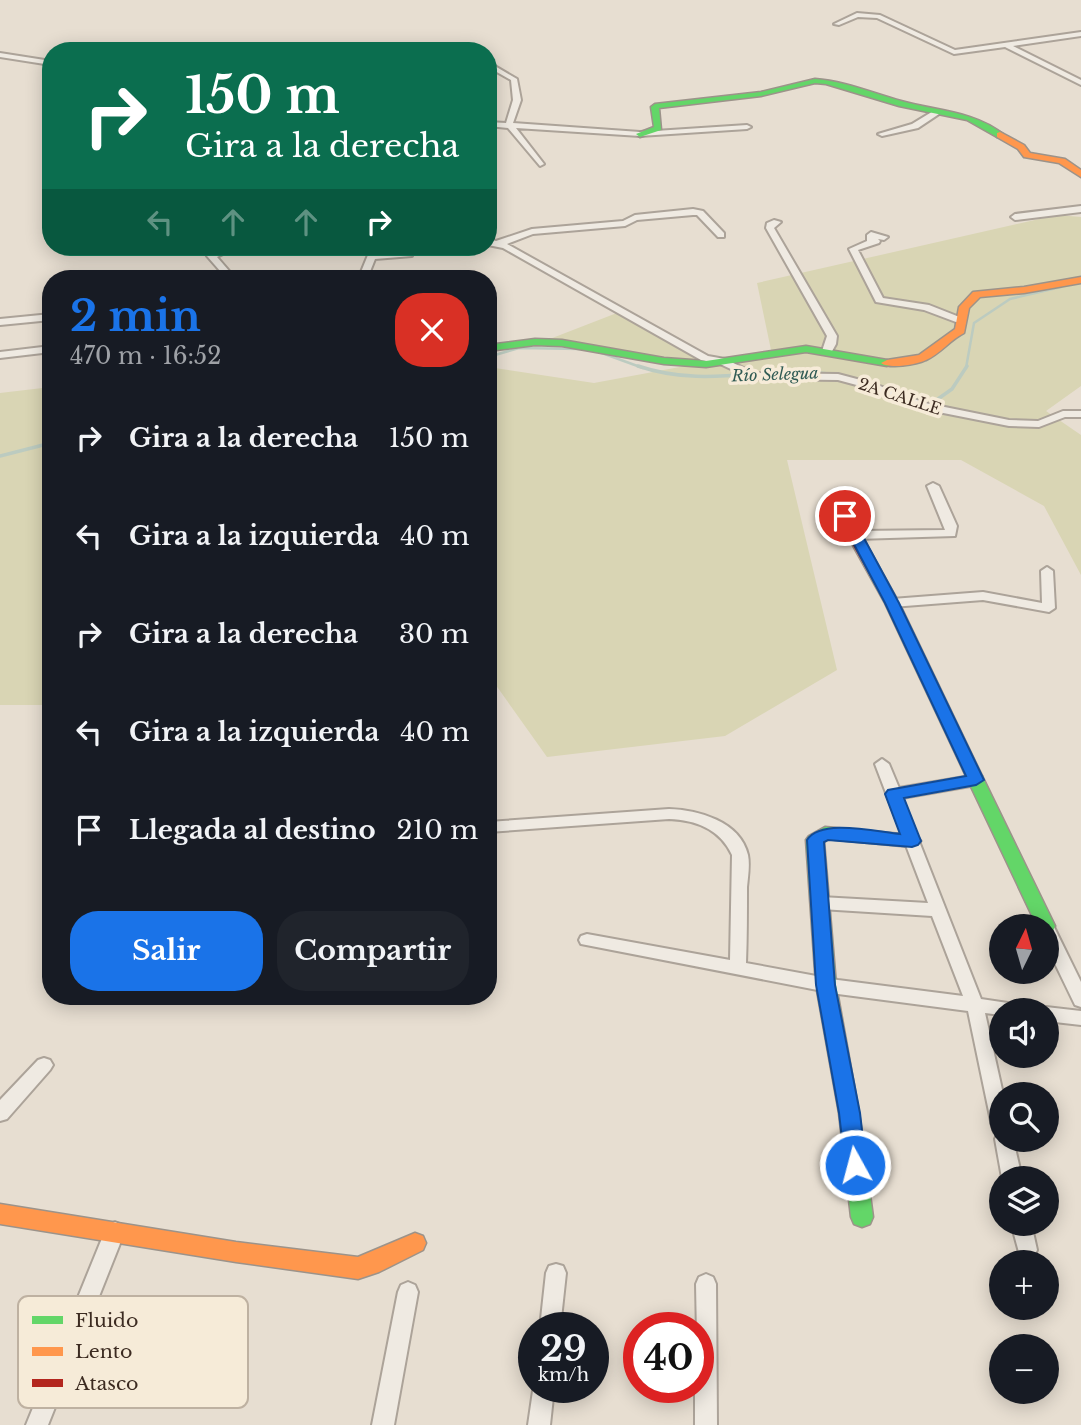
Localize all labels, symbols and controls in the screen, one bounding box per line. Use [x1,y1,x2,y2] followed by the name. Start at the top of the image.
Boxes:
[185,65,340,126] text: 150 m
[70,70,161,161] icon: right
[185,126,459,166] text: Gira a la derecha
[141,203,179,241] icon: left
[214,203,252,241] icon: ahead
[287,203,325,241] icon: ahead
[360,203,398,241] icon: right
[70,290,201,342] text: 2 min
[395,293,469,367] button: close
[70,342,221,370] text: 470 m · 16:52
[730,362,819,386] water label: Río Selegua
[856,373,944,419] street label: 2A CALLE
[70,419,108,457] icon: right
[129,422,358,454] text: Gira a la derecha
[389,422,469,454] text: 150 m
[815,486,875,546] pin
[826,497,864,535] icon: arrive
[70,517,108,555] icon: left
[129,520,379,552] text: Gira a la izquierda
[400,520,470,552] text: 40 m
[70,615,108,653] icon: right
[129,618,358,650] text: Gira a la derecha
[399,618,469,650] text: 30 m
[70,713,108,751] icon: left
[129,716,379,748] text: Gira a la izquierda
[400,716,470,748] text: 40 m
[70,811,108,849] icon: arrive
[129,814,376,846] text: Llegada al destino
[397,814,478,846] text: 210 m
[70,911,263,991] button: Salir
[277,911,469,991] button: Compartir
[989,914,1059,984] north arrow
[989,914,1059,1404] map controls
[989,998,1059,1068] button: sound
[989,1082,1059,1152] button: search
[818,1128,892,1202] position arrow
[989,1166,1059,1236] button: layers
[989,1250,1059,1320] button: +
[18,1296,248,1408] legend
[75,1309,138,1332] text: Fluido
[623,1312,714,1403] speed limit sign: 40
[540,1327,587,1370] text: 29
[989,1334,1059,1404] button: −
[75,1340,132,1363] text: Lento
[538,1364,589,1386] text: km/h
[74,1372,139,1395] text: Atasco

